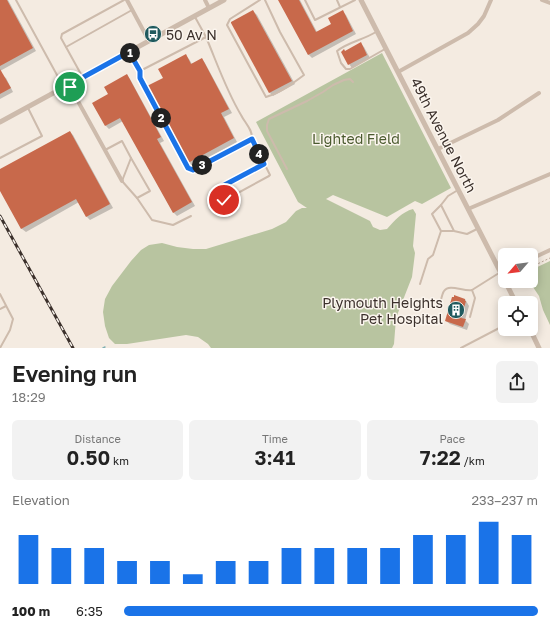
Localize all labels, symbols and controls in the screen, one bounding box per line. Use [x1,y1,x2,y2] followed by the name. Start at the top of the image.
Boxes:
[143,24,163,44] bus stop icon: 50 Av N
[166,26,217,43] place label: 50 Av N
[120,43,140,63] pin: 1
[127,46,133,59] text: 1
[53,70,87,104] pin
[408,75,480,195] street label: 49th Avenue North
[59,76,81,98] icon: arrive
[151,108,171,128] pin: 2
[158,111,164,124] text: 2
[312,130,400,147] park label: Lighted Field
[249,144,269,164] pin: 4
[256,147,262,160] text: 4
[192,155,212,175] pin: 3
[199,158,205,171] text: 3
[207,183,241,217] pin
[213,189,235,211] icon: check
[498,248,538,288] north arrow
[498,248,538,336] map controls
[322,294,443,327] place label: Plymouth Heights Pet Hospital
[498,296,538,336] button: locate
[446,300,466,320] building icon: Plymouth Heights Pet Hospital
[12,360,137,387] text: Evening run
[496,361,538,403] button: share
[12,389,46,405] text: 18:29
[75,432,121,445] text: Distance
[262,432,288,445] text: Time
[439,432,465,445] text: Pace
[66,445,110,469] text: 0.50
[255,445,295,469] text: 3:41
[420,445,461,469] text: 7:22
[110,454,129,467] text: km
[461,454,485,467] text: /km
[12,492,70,508] text: Elevation
[472,492,538,508] text: 233–237 m
[12,603,50,619] text: 100 m
[76,603,103,619] text: 6:35

